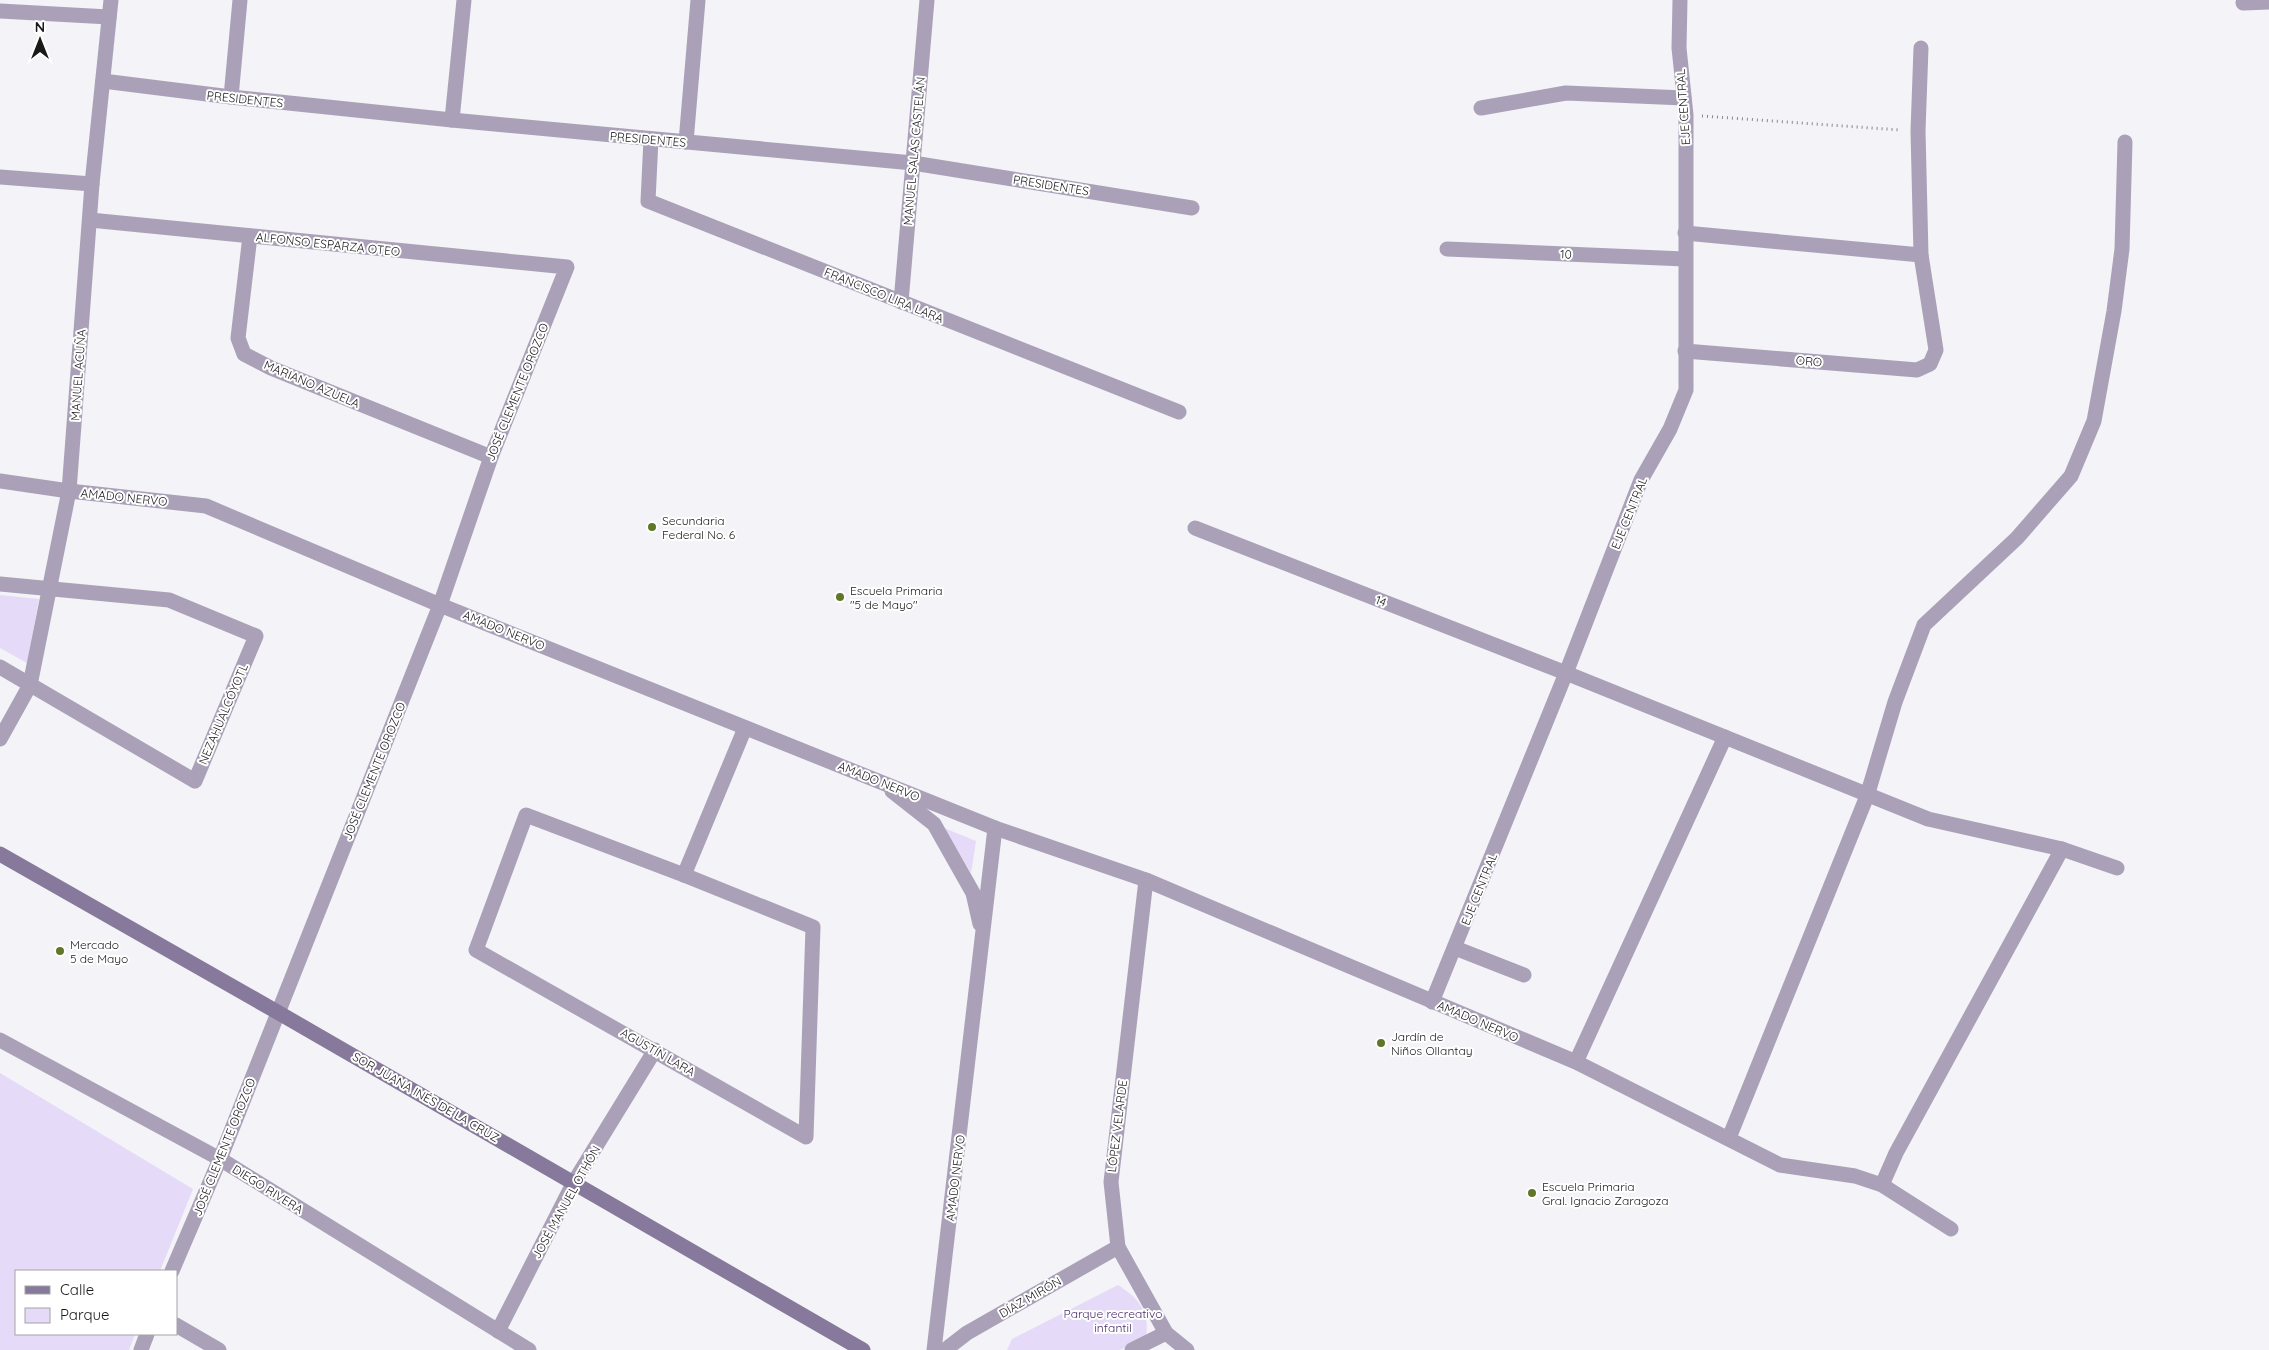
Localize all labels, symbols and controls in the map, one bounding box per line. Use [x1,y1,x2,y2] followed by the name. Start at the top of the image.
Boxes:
[15,15,65,65] north arrow
[35,18,45,36] text: N
[1673,68,1693,146] street label: EJE CENTRAL
[900,76,928,226] street label: MANUEL SALAS CASTELÁN
[206,88,284,110] street label: PRESIDENTES
[609,128,687,150] street label: PRESIDENTES
[1012,172,1090,198] street label: PRESIDENTES
[255,229,401,259] street label: ALFONSO ESPARZA OTEO
[1560,246,1572,262] street label: 10
[822,264,946,326] street label: FRANCISCO LIRA LARA
[482,321,552,463] street label: JOSÉ CLEMENTE OROZCO
[67,328,89,421] street label: MANUEL ACUÑA
[1795,352,1823,370] street label: ORO
[262,357,362,411] street label: MARIANO AZUELA
[1608,474,1651,551] street label: EJE CENTRAL
[80,485,168,509] street label: AMADO NERVO
[662,513,736,542] place label: Secundaria Federal No. 6
[646,521,658,533] marker: Secundaria Federal No. 6
[850,583,943,612] place label: Escuela Primaria "5 de Mayo"
[834,591,846,603] marker: Escuela Primaria "5 de Mayo"
[1373,592,1389,610] street label: 14
[461,607,547,653] street label: AMADO NERVO
[195,661,251,767] street label: NEZAHUALCÓYOTL
[339,700,409,842] street label: JOSÉ CLEMENTE OROZCO
[836,758,922,804] street label: AMADO NERVO
[1458,850,1501,927] street label: EJE CENTRAL
[70,937,128,966] place label: Mercado 5 de Mayo
[54,945,66,957] marker: Mercado 5 de Mayo
[1435,997,1521,1045] street label: AMADO NERVO
[618,1025,698,1079] street label: AGUSTÍN LARA
[1391,1029,1472,1058] place label: Jardín de Niños Ollantay
[1375,1037,1387,1049] marker: Jardín de Niños Ollantay
[350,1049,502,1145] street label: SOR JUANA INÉS DE LA CRUZ
[189,1076,259,1218] street label: JOSÉ CLEMENTE OROZCO
[1104,1079,1130,1173] street label: LÓPEZ VELARDE
[942,1134,968,1222] street label: AMADO NERVO
[529,1143,603,1261] street label: JOSÉ MANUEL OTHÓN
[230,1161,306,1217] street label: DIEGO RIVERA
[1542,1179,1668,1208] place label: Escuela Primaria Gral. Ignacio Zaragoza
[1526,1187,1538,1199] marker: Escuela Primaria Gral. Ignacio Zaragoza
[15,1270,178,1335] legend
[996,1273,1064,1321] street label: DÍAZ MIRÓN
[60,1280,94,1299] text: Calle
[60,1305,110,1324] text: Parque
[1064,1306,1162,1335] park label: Parque recreativo infantil

